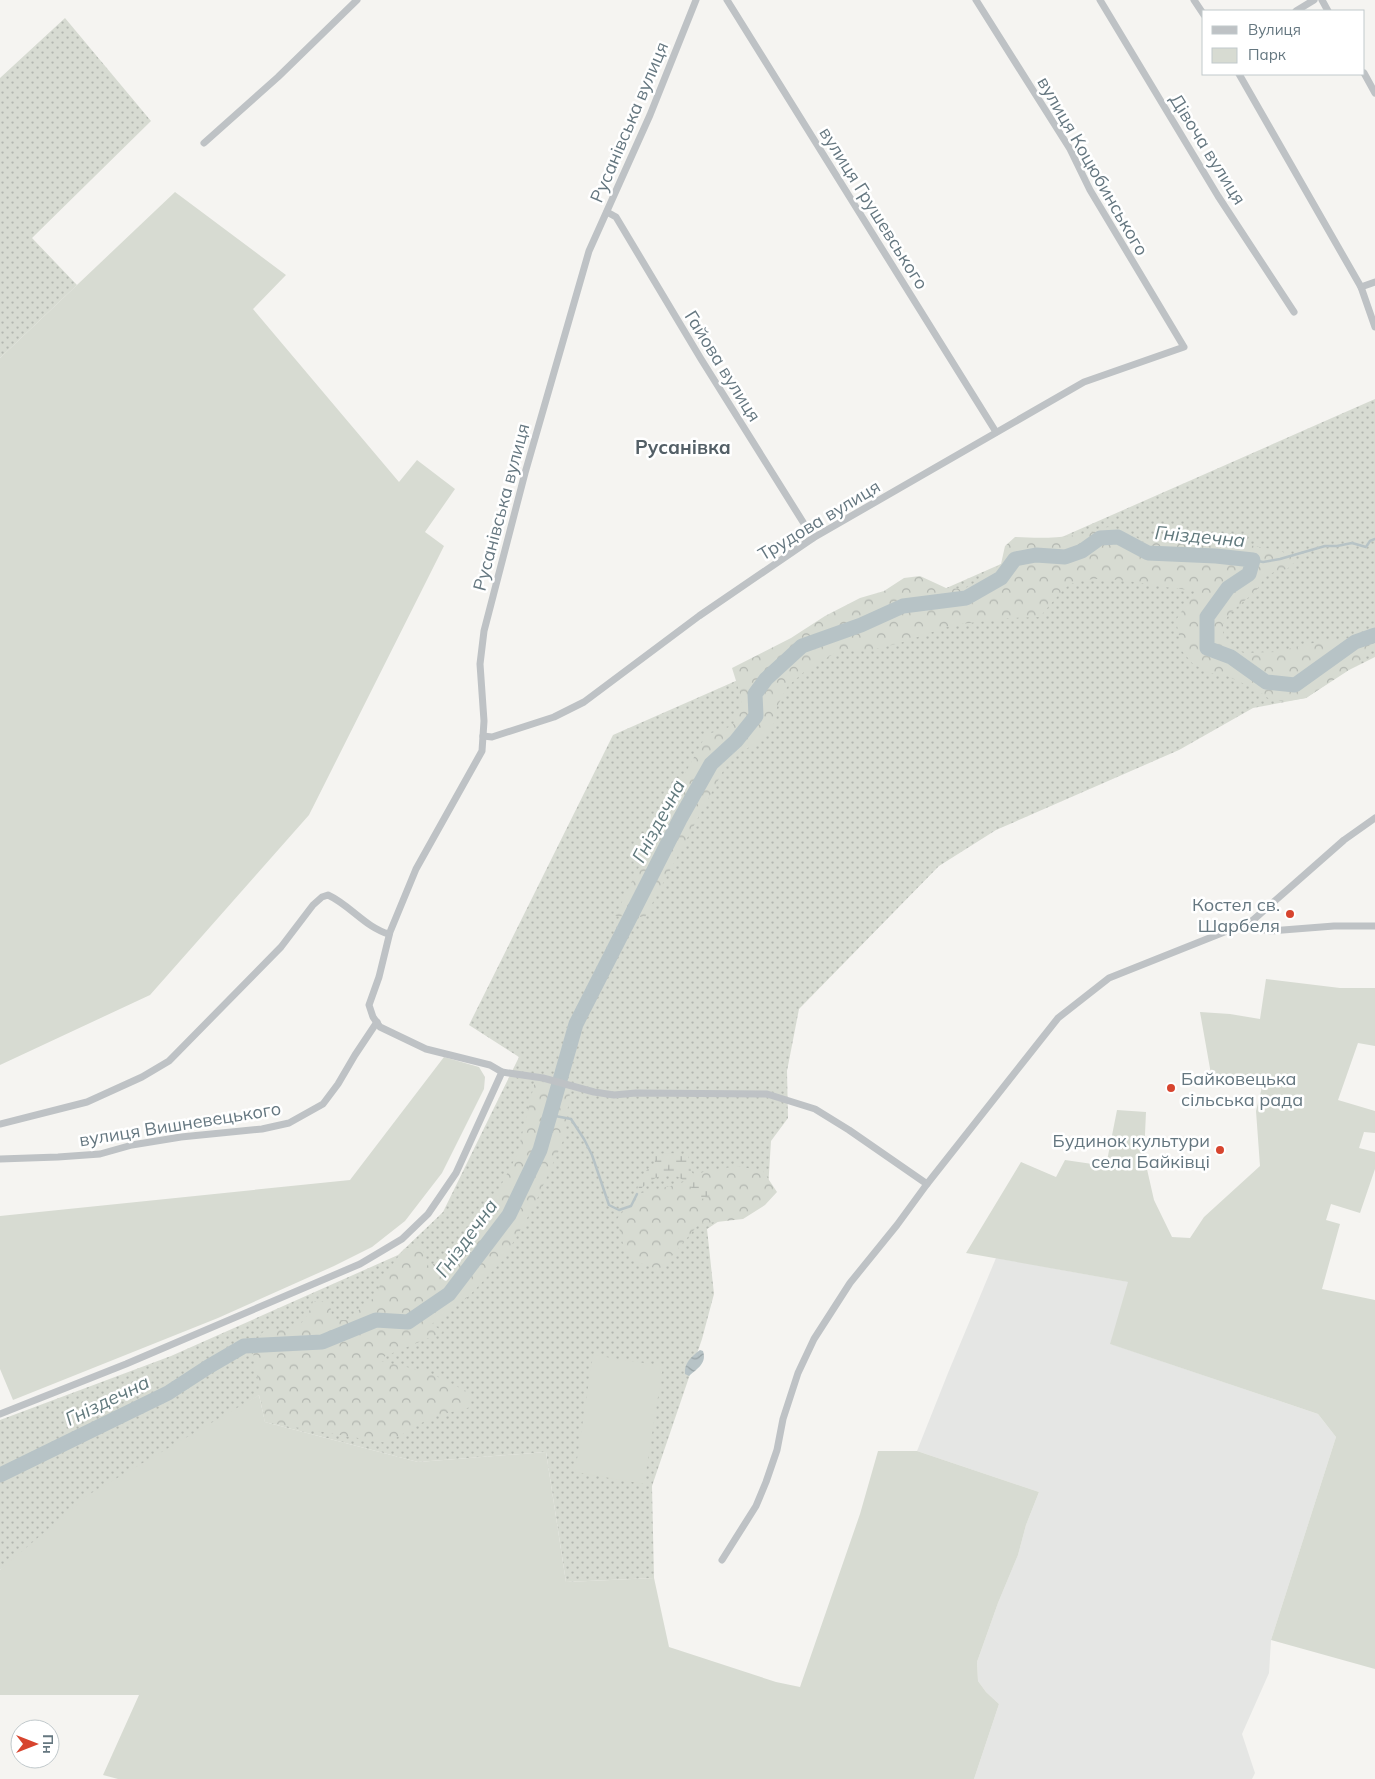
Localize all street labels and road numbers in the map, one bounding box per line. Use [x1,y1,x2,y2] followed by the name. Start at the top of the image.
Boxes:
[585,38,673,206] street label: Русанівська вулиця
[1032,72,1154,260] street label: вулиця Коцюбинського
[1165,89,1251,209] street label: Дівоча вулиця
[815,122,933,294] street label: вулиця Грушевського
[680,306,766,426] street label: Гайова вулиця
[468,421,534,593] street label: Русанівська вулиця
[754,475,884,565] street label: Трудова вулиця
[77,1097,283,1151] street label: вулиця Вишневецького

